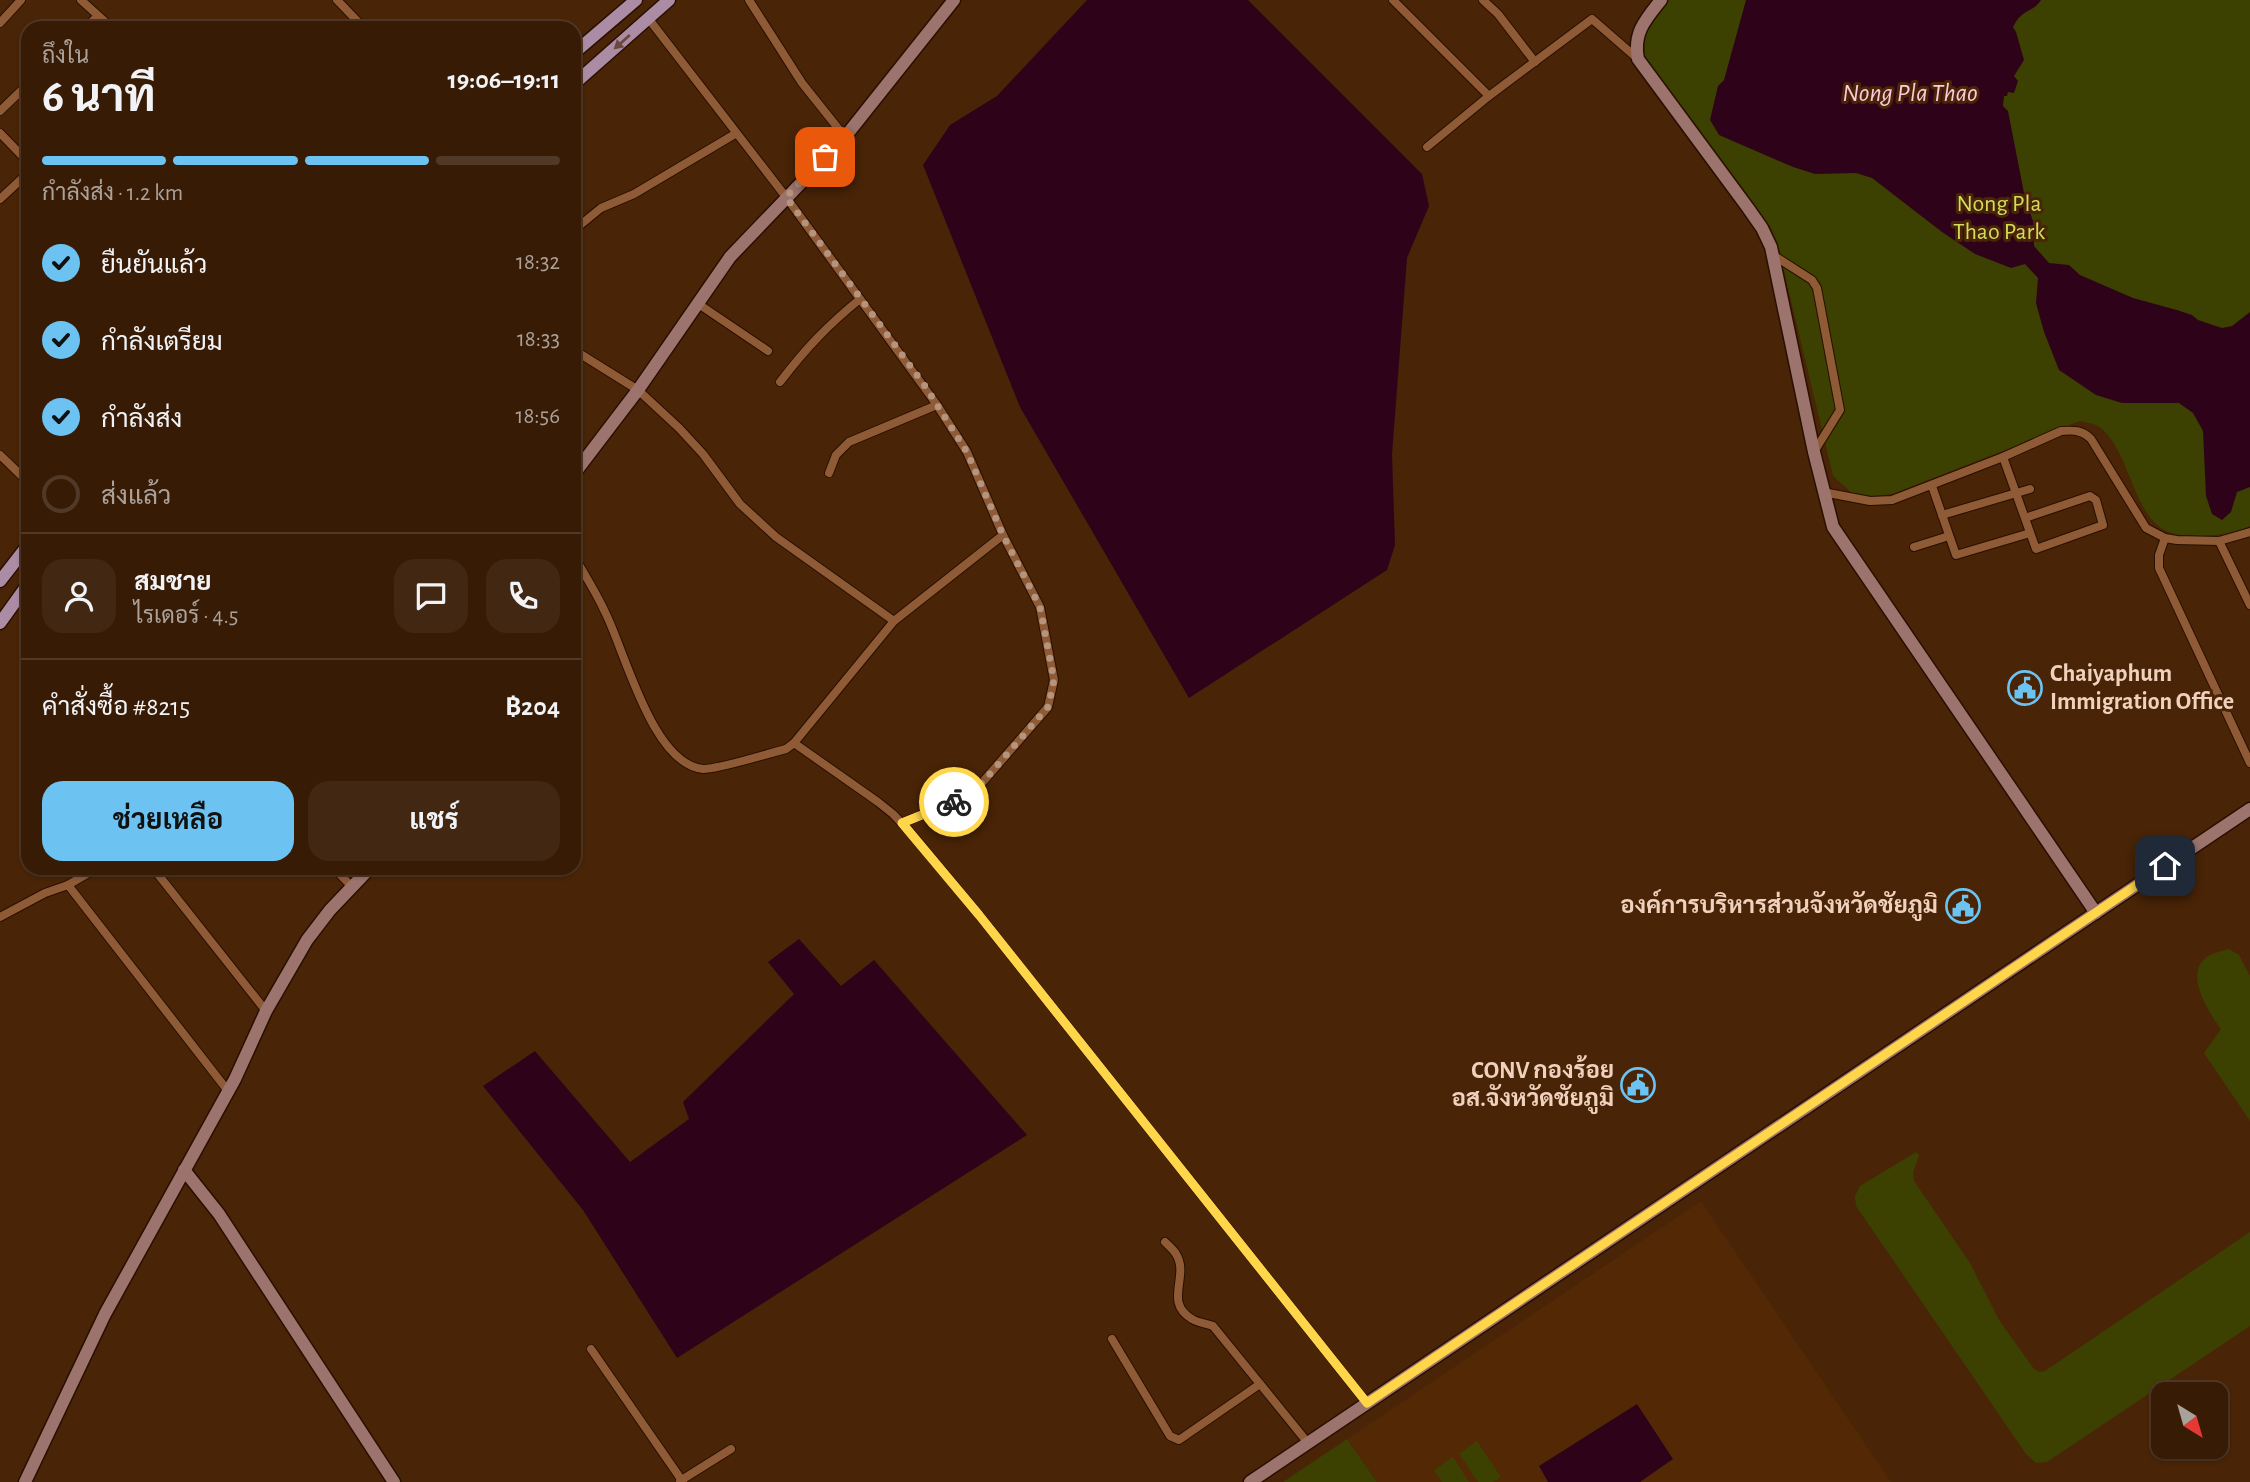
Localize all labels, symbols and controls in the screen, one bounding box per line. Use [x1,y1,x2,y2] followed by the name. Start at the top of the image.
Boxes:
[613,33,630,49] one-way arrow
[42,45,89,68] text: ถึงใน
[447,67,560,93] text: 19:06–19:11
[42,74,156,120] text: 6 นาที
[1842,80,1978,106] water label: Nong Pla Thao
[795,127,855,187] pin
[806,138,844,176] icon: bag
[42,182,183,205] text: กำลังส่ง · 1.2 km
[1953,192,2045,244] park label: Nong Pla Thao Park
[42,244,80,282] icon: check
[516,251,560,274] text: 18:32
[101,252,207,278] text: ยืนยันแล้ว
[42,321,80,359] icon: check
[517,328,560,351] text: 18:33
[101,329,223,355] text: กำลังเตรียม
[42,398,80,436] icon: check
[515,405,560,428] text: 18:56
[101,406,182,432] text: กำลังส่ง
[101,483,171,509] text: ส่งแล้ว
[42,559,116,633] button: person
[394,559,468,633] button: chat
[486,559,560,633] button: phone
[134,569,211,595] text: สมชาย
[134,605,238,628] text: ไรเดอร์ · 4.5
[2050,662,2234,714] place label: Chaiyaphum Immigration Office
[2006,669,2044,707] public building icon: Chaiyaphum Immigration Office
[42,694,190,720] text: คำสั่งซื้อ #8215
[505,694,560,720] text: ฿204
[919,767,989,837] courier
[42,781,294,861] button: ช่วยเหลือ
[308,781,560,861] button: แชร์
[935,783,973,821] icon: bike
[2135,836,2195,896] pin
[2146,847,2184,885] icon: home
[1944,887,1982,925] public building icon: องค์การบริหารส่วนจังหวัดชัยภูมิ
[1620,889,1938,921] place label: องค์การบริหารส่วนจังหวัดชัยภูมิ
[1451,1054,1614,1114] place label: CONV กองร้อย อส.จังหวัดชัยภูมิ
[1619,1066,1657,1104] public building icon: CONV กองร้อย อส.จังหวัดชัยภูมิ
[2151,1382,2228,1460] north arrow
[2151,1382,2228,1459] map controls

